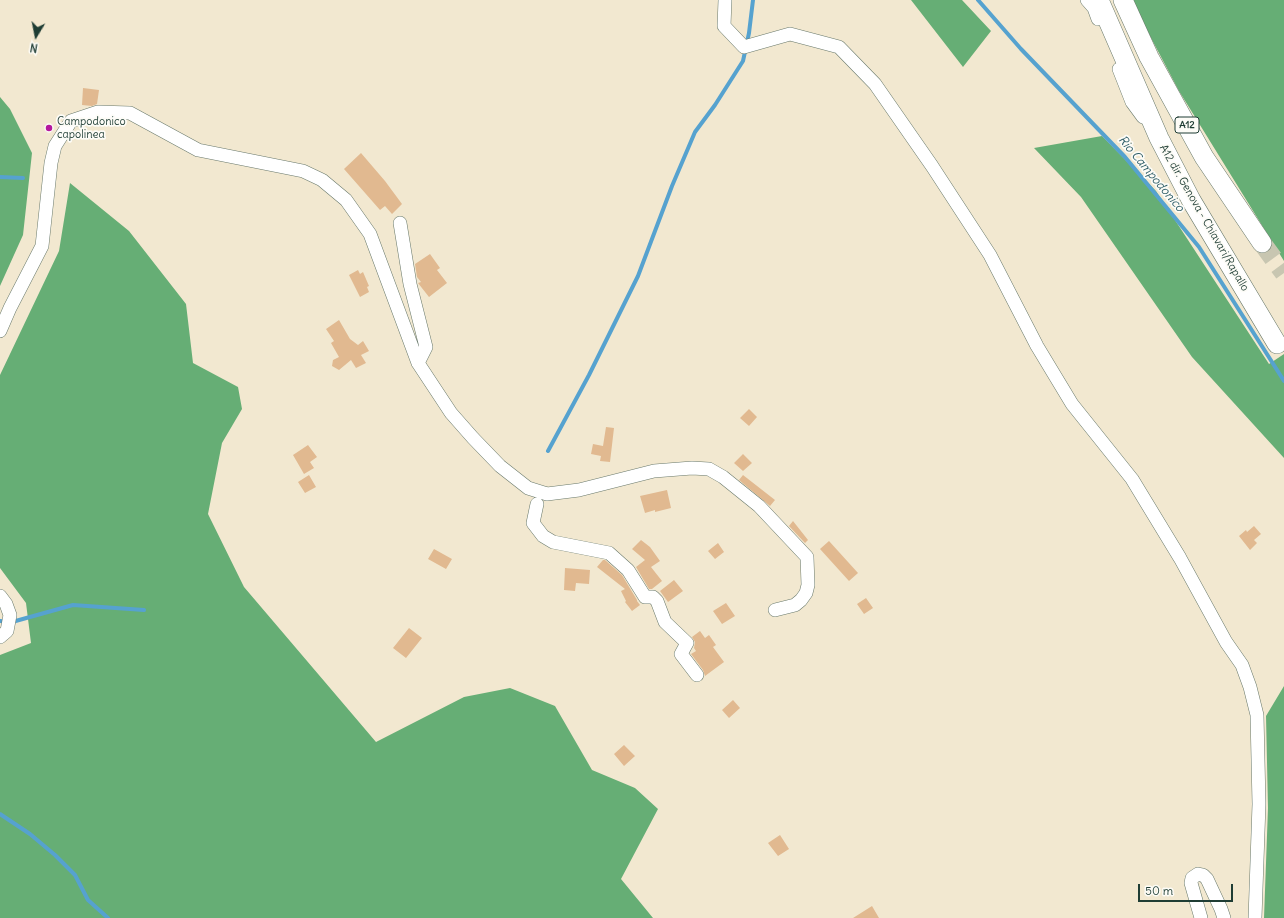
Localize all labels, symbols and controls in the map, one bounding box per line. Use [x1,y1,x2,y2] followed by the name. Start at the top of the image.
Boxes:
[16,16,56,56] north arrow
[29,40,39,55] text: N
[57,115,126,141] place label: Campodonico capolinea
[1175,117,1199,133] road number: A12
[44,123,54,133] marker: Campodonico capolinea
[1115,133,1187,215] water label: Rio Campodonico
[1156,142,1252,294] street label: A12 dir. Genova - Chiavari/Rapallo
[1140,876,1235,902] scale bar
[1145,883,1173,898] text: 50 m

